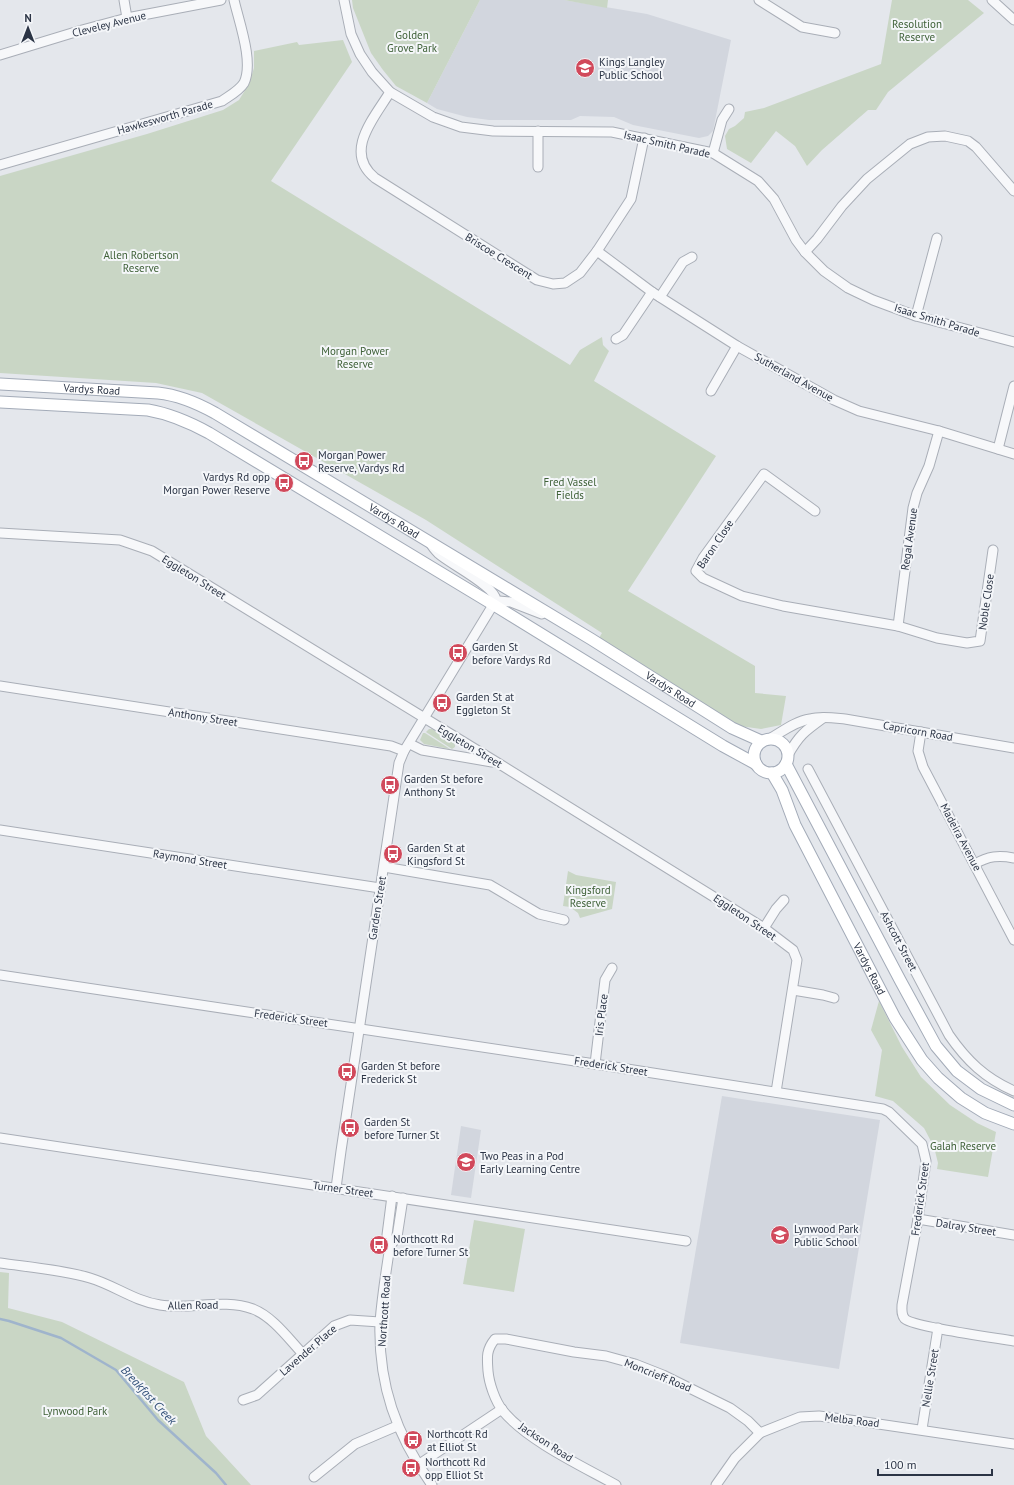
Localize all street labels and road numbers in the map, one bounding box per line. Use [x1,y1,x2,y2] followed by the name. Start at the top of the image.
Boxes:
[71,8,148,40] street label: Cleveley Avenue
[116,97,215,137] street label: Hawkesworth Parade
[622,127,712,161] street label: Isaac Smith Parade
[463,230,536,282] street label: Briscoe Crescent
[893,300,982,340] street label: Isaac Smith Parade
[752,349,836,405] street label: Sutherland Avenue
[62,381,121,398] street label: Vardys Road
[365,499,422,541] street label: Vardys Road
[898,506,920,571] street label: Regal Avenue
[694,516,737,571] street label: Baron Close
[159,552,229,602] street label: Eggleton Street
[975,573,997,631] street label: Noble Close
[642,668,699,710] street label: Vardys Road
[167,705,239,729] street label: Anthony Street
[882,718,954,744] street label: Capricorn Road
[435,721,505,771] street label: Eggleton Street
[937,801,985,874] street label: Madeira Avenue
[152,846,228,872] street label: Raymond Street
[365,875,389,941] street label: Garden Street
[711,891,779,943] street label: Eggleton Street
[877,908,921,974] street label: Ashcott Street
[850,939,889,997] street label: Vardys Road
[591,993,611,1037] street label: Iris Place
[253,1006,329,1030] street label: Frederick Street
[573,1053,649,1079] street label: Frederick Street
[908,1161,932,1237] street label: Frederick Street
[312,1178,374,1200] street label: Turner Street
[935,1215,997,1239] street label: Dalray Street
[375,1275,393,1347] street label: Northcott Road
[168,1298,219,1312] street label: Allen Road
[277,1321,340,1379] street label: Lavender Place
[918,1348,942,1408] street label: Nellie Street
[622,1355,694,1395] street label: Moncrieff Road
[824,1410,880,1430] street label: Melba Road
[515,1419,576,1465] street label: Jackson Road

